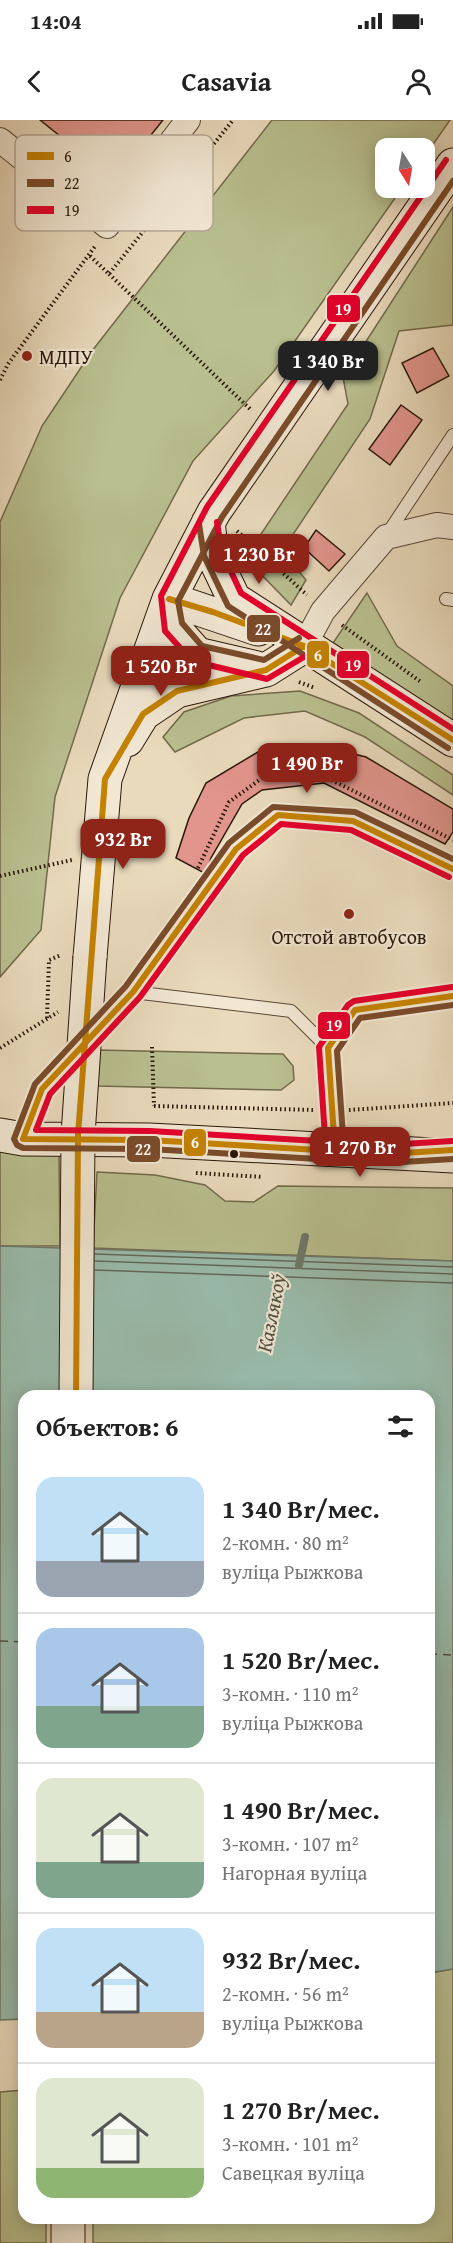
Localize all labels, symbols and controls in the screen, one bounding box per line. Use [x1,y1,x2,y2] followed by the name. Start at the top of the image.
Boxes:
[30,5,82,37] text: 14:04
[181,61,272,101] text: Casavia
[18,65,51,98] icon: back
[402,65,435,98] icon: person
[15,135,213,231] legend
[375,138,435,198] north arrow
[375,138,435,198] map controls
[64,144,72,168] text: 6
[64,171,79,195] text: 22
[64,198,80,222] text: 19
[326,294,361,323] line badge: 19
[335,297,351,321] text: 19
[266,341,390,392] pin: 1 340 Br
[39,342,93,371] place label: МДПУ
[292,346,364,375] text: 1 340 Br
[20,349,34,363] marker: МДПУ
[197,534,321,585] pin: 1 230 Br
[223,539,295,568] text: 1 230 Br
[246,614,281,643] line badge: 22
[255,617,271,641] text: 22
[306,640,330,669] line badge: 6
[314,643,322,667] text: 6
[99,646,223,697] pin: 1 520 Br
[336,650,370,679] line badge: 19
[125,651,197,680] text: 1 520 Br
[345,653,361,677] text: 19
[245,743,369,794] pin: 1 490 Br
[271,748,343,777] text: 1 490 Br
[74,819,172,870] pin: 932 Br
[94,824,152,853] text: 932 Br
[342,907,356,921] marker: Отстой автобусов
[271,922,427,951] place label: Отстой автобусов
[317,1011,351,1040] line badge: 19
[326,1013,342,1037] text: 19
[298,1127,422,1178] pin: 1 270 Br
[183,1128,207,1157] line badge: 6
[191,1130,199,1154] text: 6
[324,1132,396,1161] text: 1 270 Br
[126,1135,161,1163] line badge: 22
[135,1137,151,1161] text: 22
[228,1148,240,1160] unlabelled marker
[248,1271,294,1355] water label: Казлякоў
[36,1407,179,1446] text: Объектов: 6
[384,1410,417,1443] icon: filters
[222,1489,380,1528] text: 1 340 Br/мес.
[84,1501,156,1573] icon: home
[222,1528,349,1557] text: 2-комн. · 80 m²
[222,1557,363,1586] text: вуліца Рыжкова
[222,1640,380,1679] text: 1 520 Br/мес.
[84,1652,156,1724] icon: home
[222,1679,358,1708] text: 3-комн. · 110 m²
[222,1708,363,1737] text: вуліца Рыжкова
[222,1790,380,1829] text: 1 490 Br/мес.
[84,1802,156,1874] icon: home
[222,1829,358,1858] text: 3-комн. · 107 m²
[222,1858,367,1887] text: Нагорная вуліца
[222,1940,360,1979] text: 932 Br/мес.
[84,1952,156,2024] icon: home
[222,1979,349,2008] text: 2-комн. · 56 m²
[222,2008,363,2037] text: вуліца Рыжкова
[222,2090,380,2129] text: 1 270 Br/мес.
[84,2102,156,2174] icon: home
[222,2129,358,2158] text: 3-комн. · 101 m²
[222,2158,365,2187] text: Савецкая вуліца

